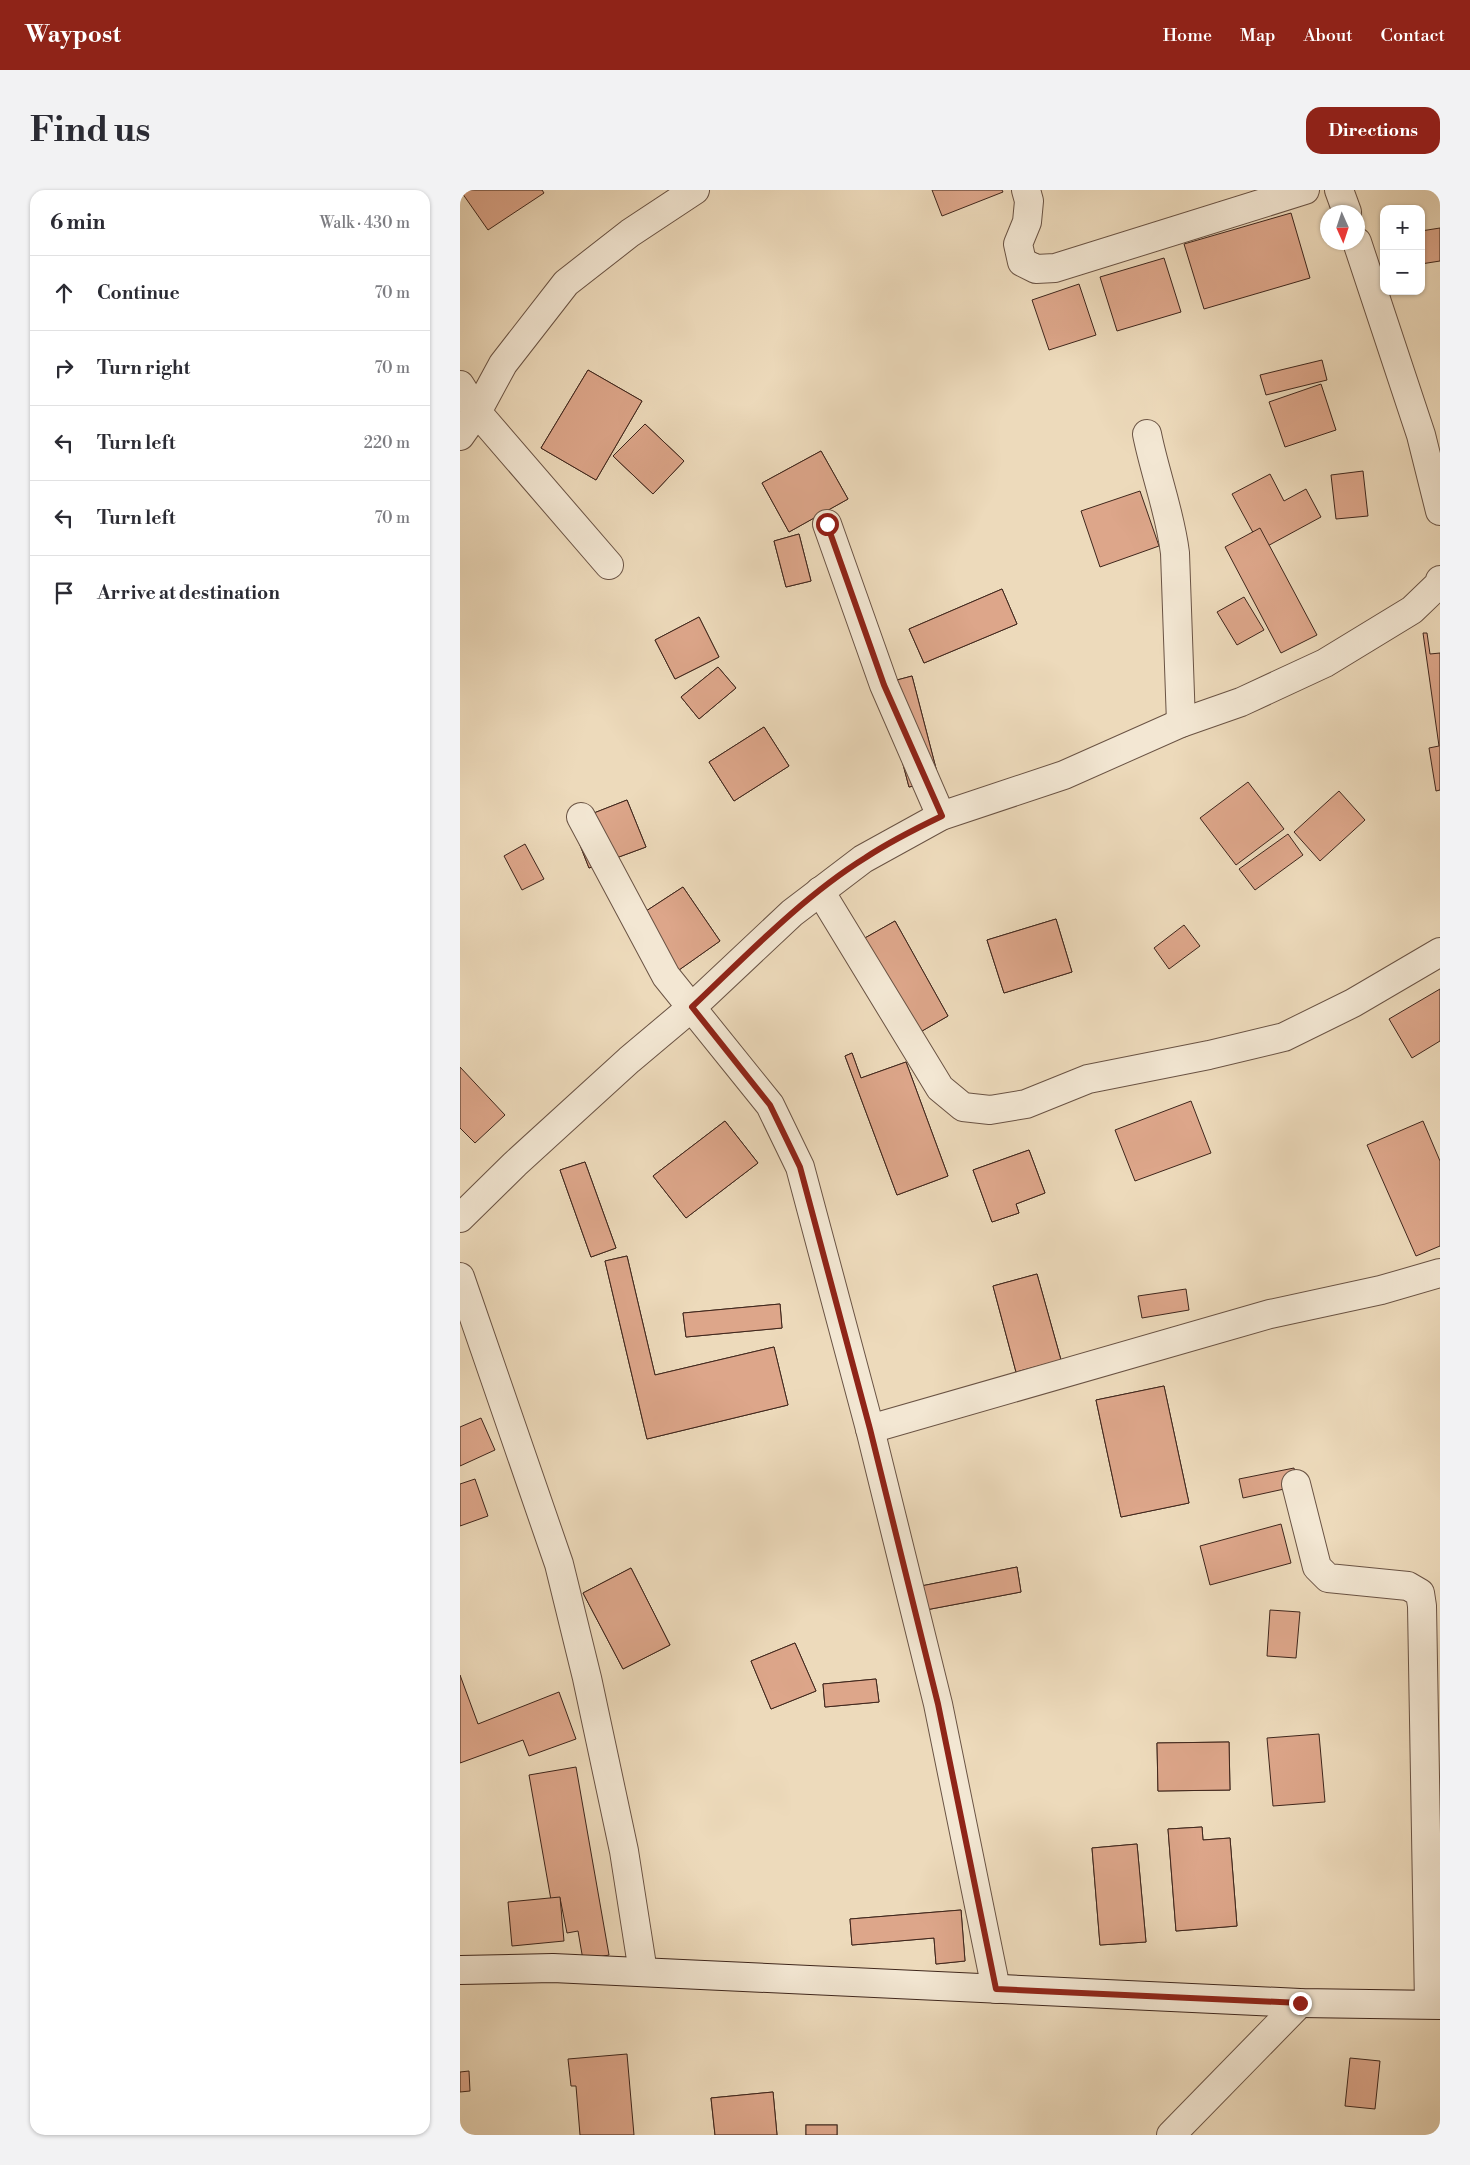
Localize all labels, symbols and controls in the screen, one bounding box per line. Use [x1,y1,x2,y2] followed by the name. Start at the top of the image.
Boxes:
[25,20,121,50] text: Waypost
[1163,24,1212,47] text: Home
[1240,24,1276,47] text: Map
[1304,24,1353,47] text: About
[1381,24,1445,47] text: Contact
[1306,107,1440,154] button: Directions
[30,109,150,152] text: Find us
[1320,205,1365,250] north arrow
[1380,205,1425,295] map controls
[1380,205,1425,250] button: +
[50,210,105,236] text: 6 min
[320,213,410,233] text: Walk · 430 m
[1380,250,1425,295] button: −
[50,279,78,307] icon: ahead
[97,281,180,305] text: Continue
[374,283,410,303] text: 70 m
[50,354,78,382] icon: right
[97,356,190,380] text: Turn right
[374,358,410,378] text: 70 m
[50,429,78,457] icon: left
[97,431,176,455] text: Turn left
[364,433,410,453] text: 220 m
[50,504,78,532] icon: left
[97,506,176,530] text: Turn left
[374,508,410,528] text: 70 m
[816,513,839,536] route start
[50,579,78,607] icon: arrive
[97,581,280,605] text: Arrive at destination
[1289,1992,1312,2015] route end

